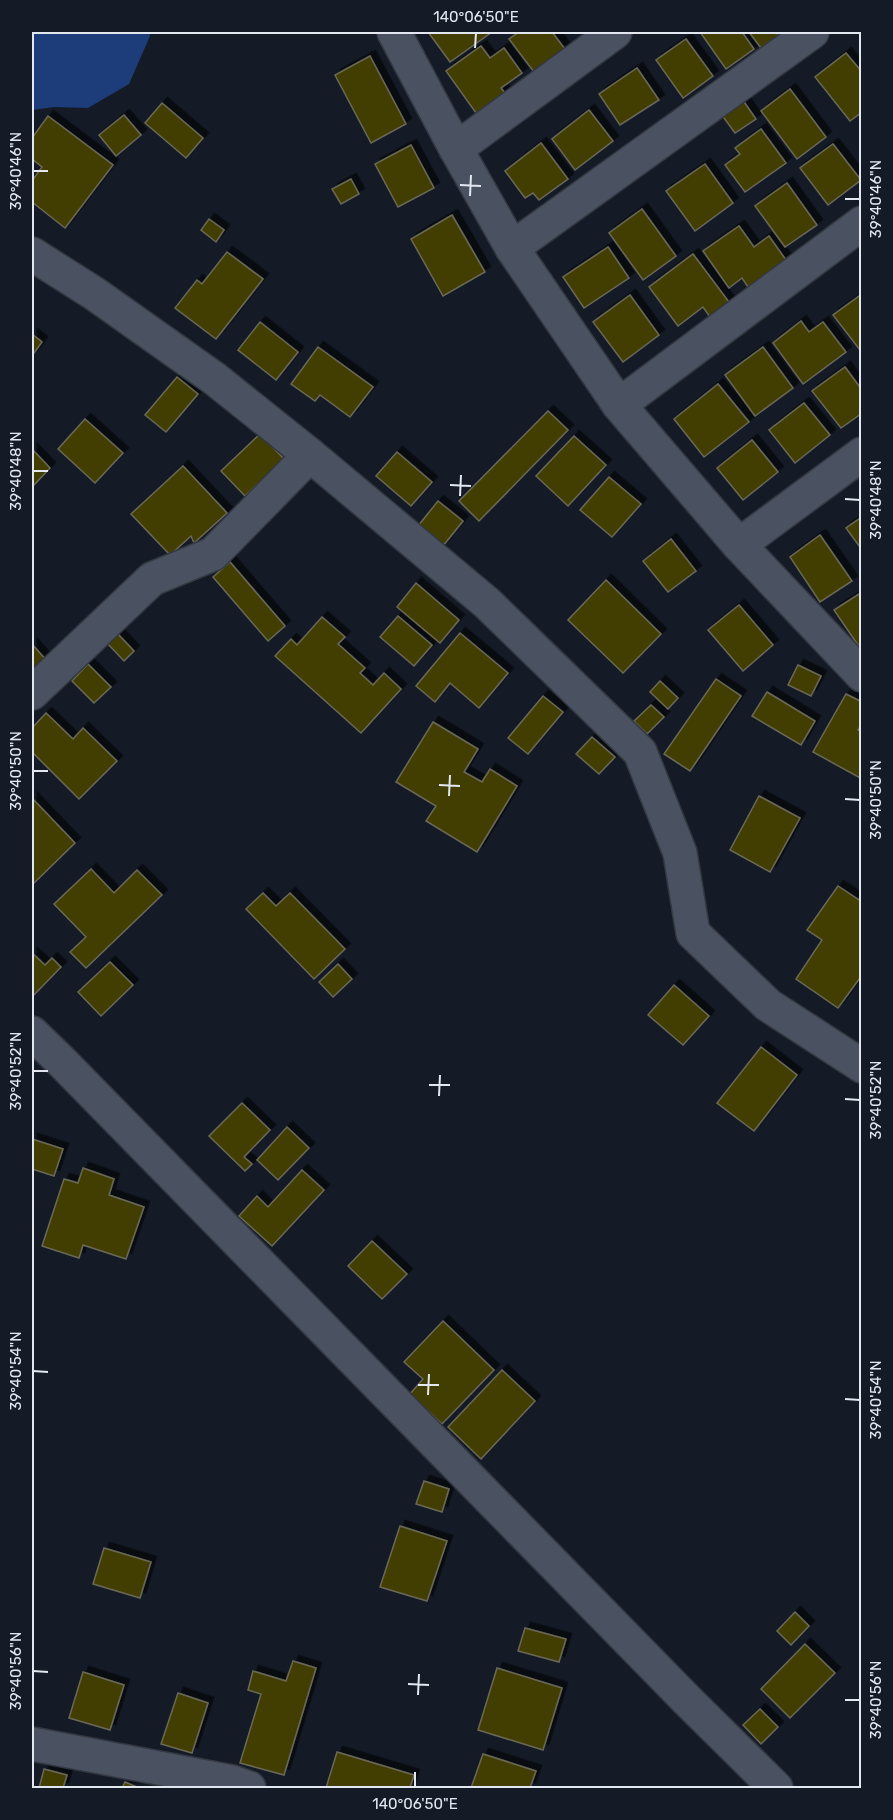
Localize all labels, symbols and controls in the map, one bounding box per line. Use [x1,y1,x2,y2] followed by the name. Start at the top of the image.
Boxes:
[433,8,519,26] text: 140°06'50"E
[7,132,25,210] text: 39°40'46"N
[867,160,885,238] text: 39°40'46"N
[7,431,25,511] text: 39°40'48"N
[867,460,885,540] text: 39°40'48"N
[7,731,25,811] text: 39°40'50"N
[867,760,885,840] text: 39°40'50"N
[7,1032,25,1110] text: 39°40'52"N
[867,1061,885,1139] text: 39°40'52"N
[7,1331,25,1411] text: 39°40'54"N
[867,1360,885,1440] text: 39°40'54"N
[7,1632,25,1710] text: 39°40'56"N
[867,1661,885,1739] text: 39°40'56"N
[372,1795,458,1813] text: 140°06'50"E

